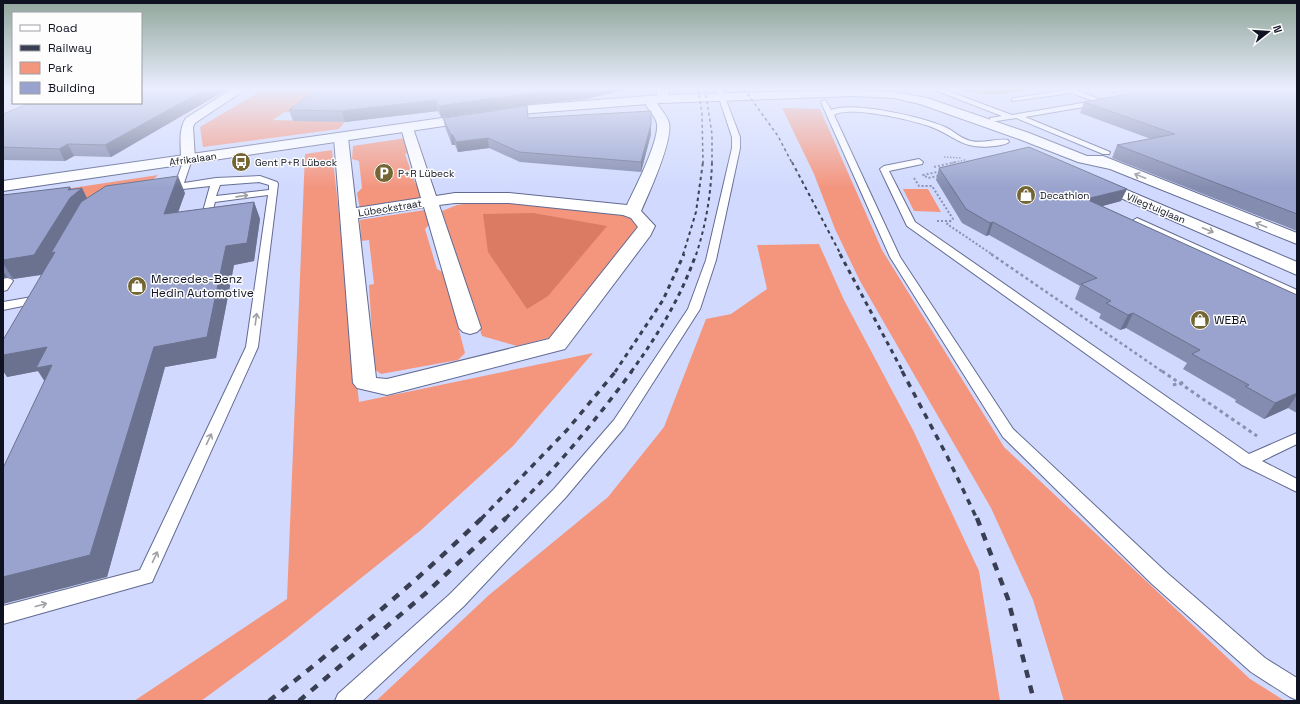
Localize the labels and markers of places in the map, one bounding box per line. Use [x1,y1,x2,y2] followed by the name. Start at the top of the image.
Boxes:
[230,151,252,173] bus stop icon: Gent P+R Lübeck
[255,156,338,169] place label: Gent P+R Lübeck
[373,162,395,184] parking icon: P+R Lübeck
[398,167,455,180] place label: P+R Lübeck
[1015,184,1037,206] shop icon: Decathlon
[1040,189,1089,202] place label: Decathlon
[151,271,254,301] place label: Mercedes-Benz Hedin Automotive
[126,275,148,297] shop icon: Mercedes-Benz Hedin Automotive
[1189,309,1211,331] shop icon: WEBA
[1214,312,1247,328] place label: WEBA

